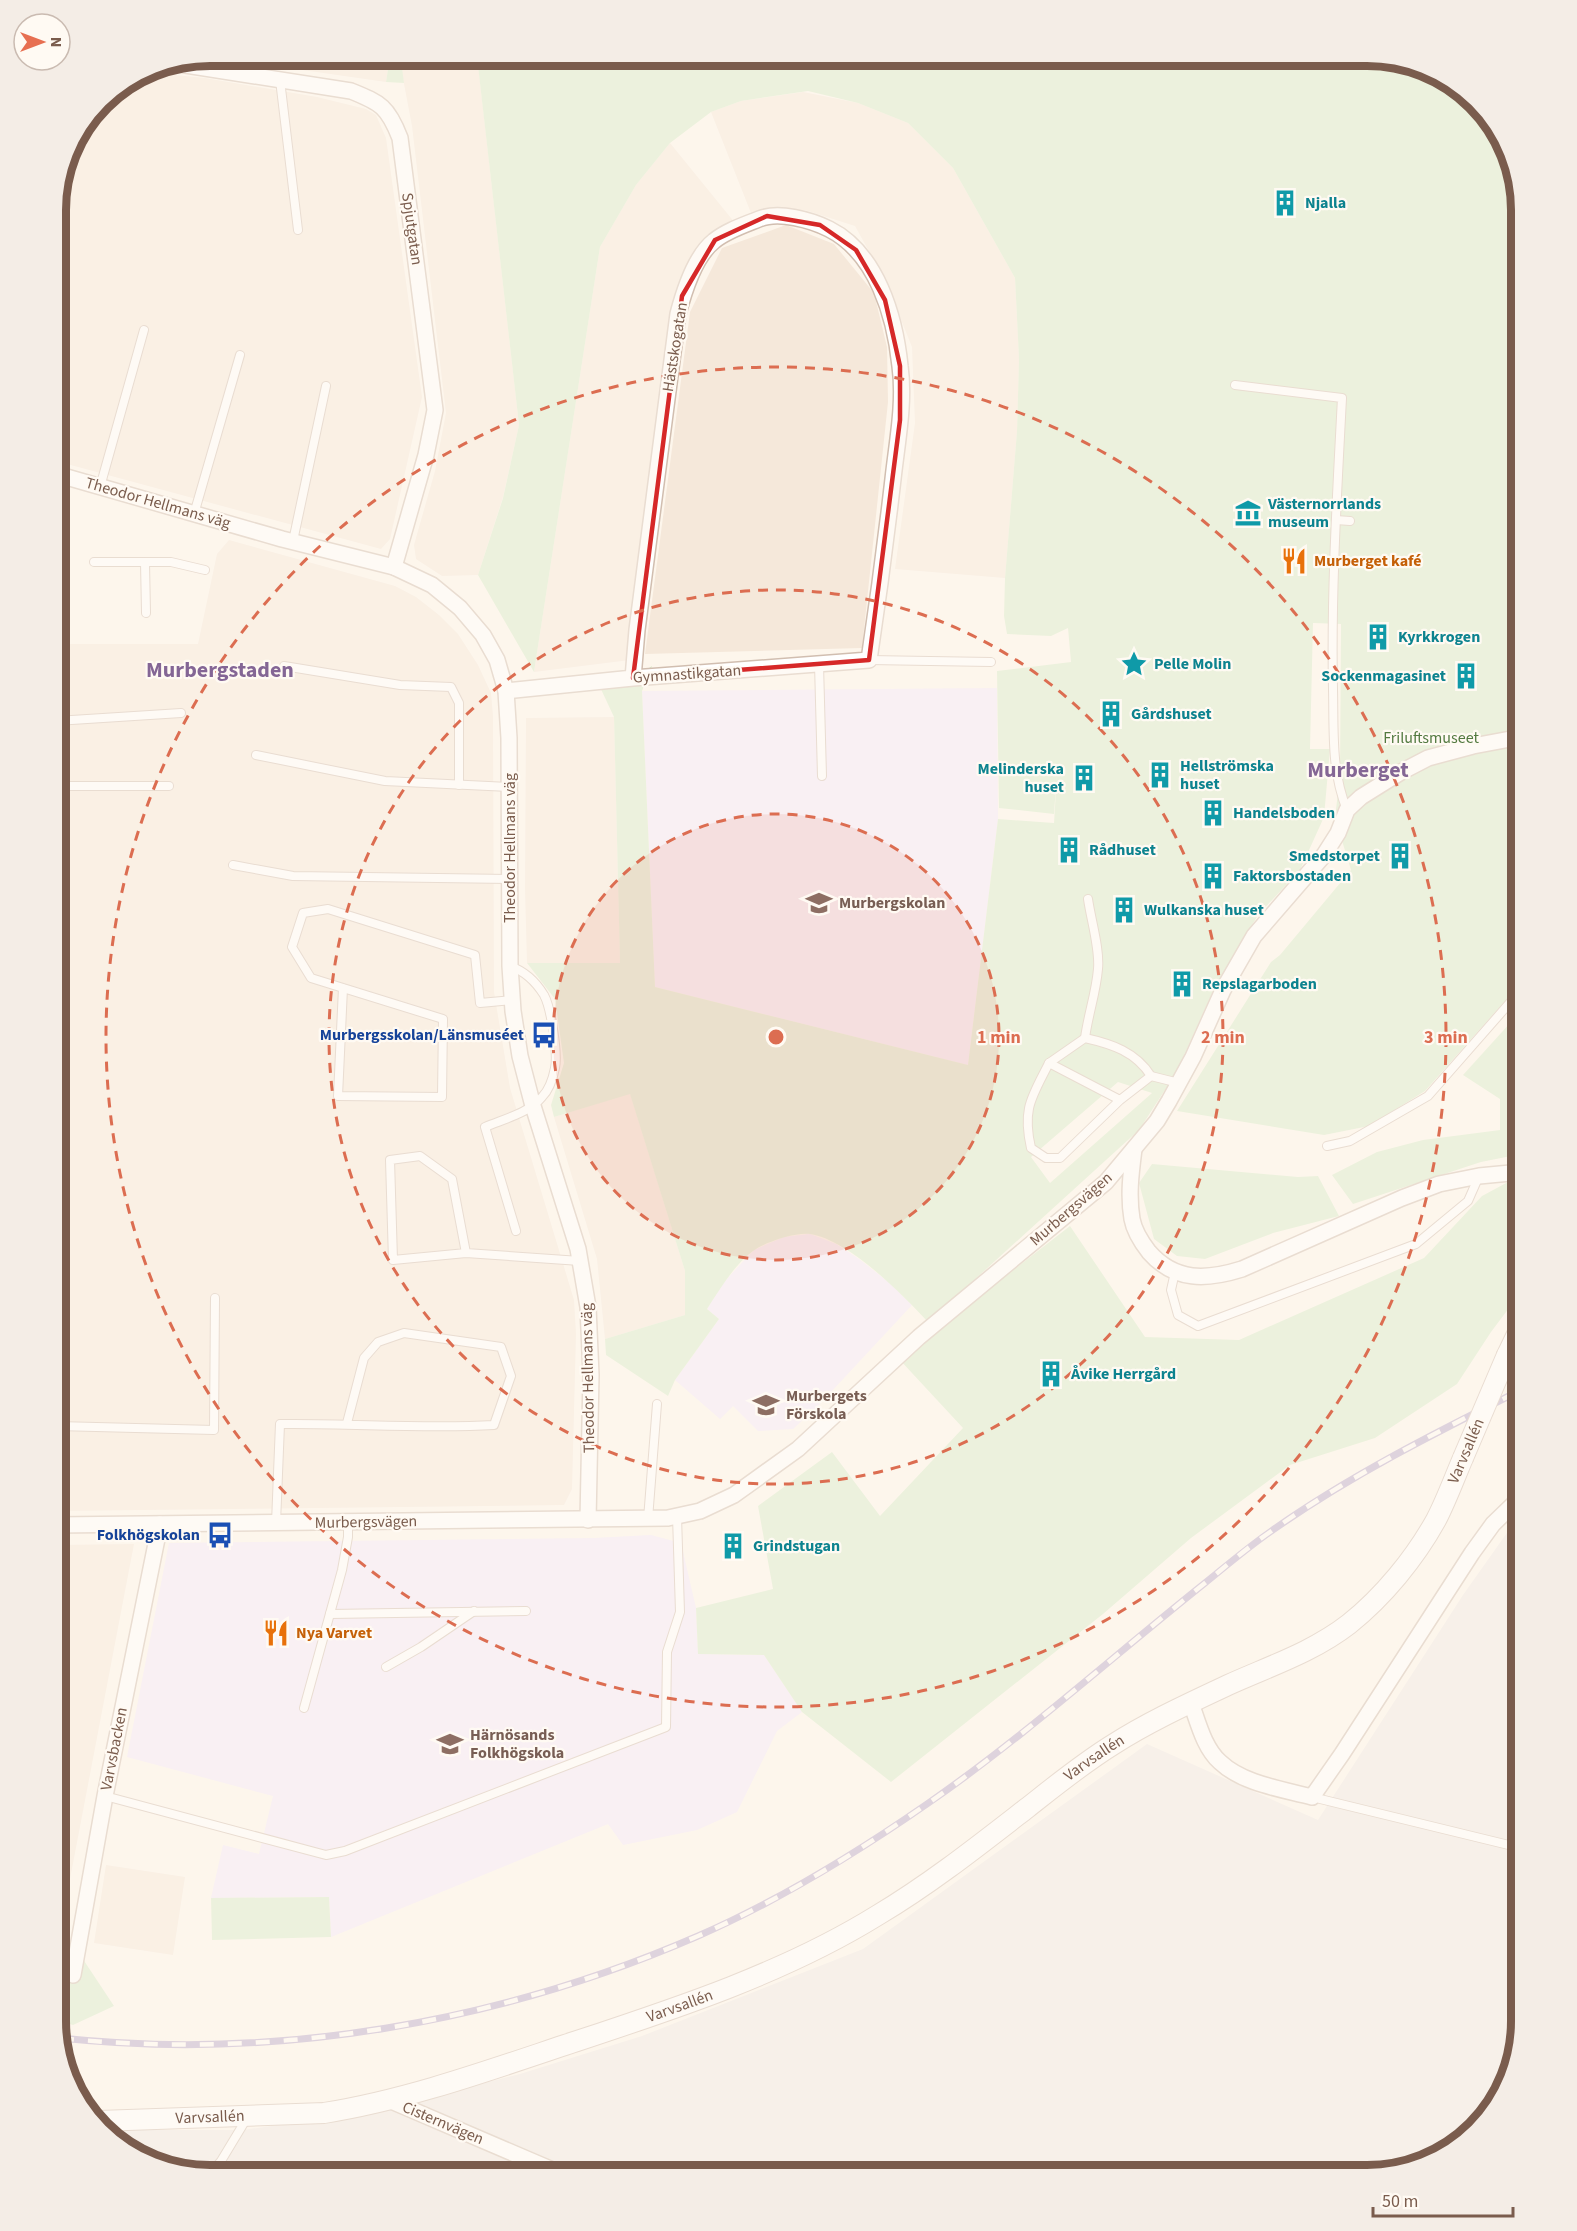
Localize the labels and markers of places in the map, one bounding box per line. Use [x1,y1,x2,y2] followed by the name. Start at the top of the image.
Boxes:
[1270,188,1300,218] building icon: Njalla
[1305,192,1346,214] place label: Njalla
[1267,493,1381,533] place label: Västernorrlands museum
[1233,498,1263,528] museum icon: Västernorrlands museum
[1279,546,1309,576] restaurant icon: Murberget kafé
[1314,550,1422,572] place label: Murberget kafé
[1363,622,1393,652] building icon: Kyrkkrogen
[1398,626,1480,648] place label: Kyrkkrogen
[1119,649,1149,679] place icon: Pelle Molin
[1154,653,1231,675] place label: Pelle Molin
[1451,661,1481,691] building icon: Sockenmagasinet
[1321,665,1446,687] place label: Sockenmagasinet
[1096,699,1126,729] building icon: Gårdshuset
[1131,703,1212,725] place label: Gårdshuset
[1180,755,1274,795] place label: Hellströmska huset
[978,758,1064,798] place label: Melinderska huset
[1145,760,1175,790] building icon: Hellströmska huset
[1069,763,1099,793] building icon: Melinderska huset
[1198,798,1228,828] building icon: Handelsboden
[1233,802,1335,824] place label: Handelsboden
[1054,835,1084,865] building icon: Rådhuset
[1089,839,1156,861] place label: Rådhuset
[1385,841,1415,871] building icon: Smedstorpet
[1289,845,1380,867] place label: Smedstorpet
[1198,861,1228,891] building icon: Faktorsbostaden
[1233,865,1351,887] place label: Faktorsbostaden
[804,888,834,918] school or university icon: Murbergskolan
[839,892,945,914] place label: Murbergskolan
[1109,895,1139,925] building icon: Wulkanska huset
[1144,899,1264,921] place label: Wulkanska huset
[1167,969,1197,999] building icon: Repslagarboden
[1202,973,1317,995] place label: Repslagarboden
[529,1020,559,1050] bus stop icon: Murbergsskolan/Länsmuséet
[320,1024,524,1046] place label: Murbergsskolan/Länsmuséet
[766,1027,786,1047] centre of rings
[1036,1359,1066,1389] building icon: Åvike Herrgård
[1070,1363,1176,1385] place label: Åvike Herrgård
[786,1385,867,1425] place label: Murbergets Förskola
[751,1390,781,1420] school or university icon: Murbergets Förskola
[205,1520,235,1550] bus stop icon: Folkhögskolan
[97,1524,200,1546] place label: Folkhögskolan
[718,1531,748,1561] building icon: Grindstugan
[753,1535,840,1557] place label: Grindstugan
[261,1618,291,1648] restaurant icon: Nya Varvet
[296,1622,372,1644] place label: Nya Varvet
[470,1724,564,1764] place label: Härnösands Folkhögskola
[435,1729,465,1759] school or university icon: Härnösands Folkhögskola

